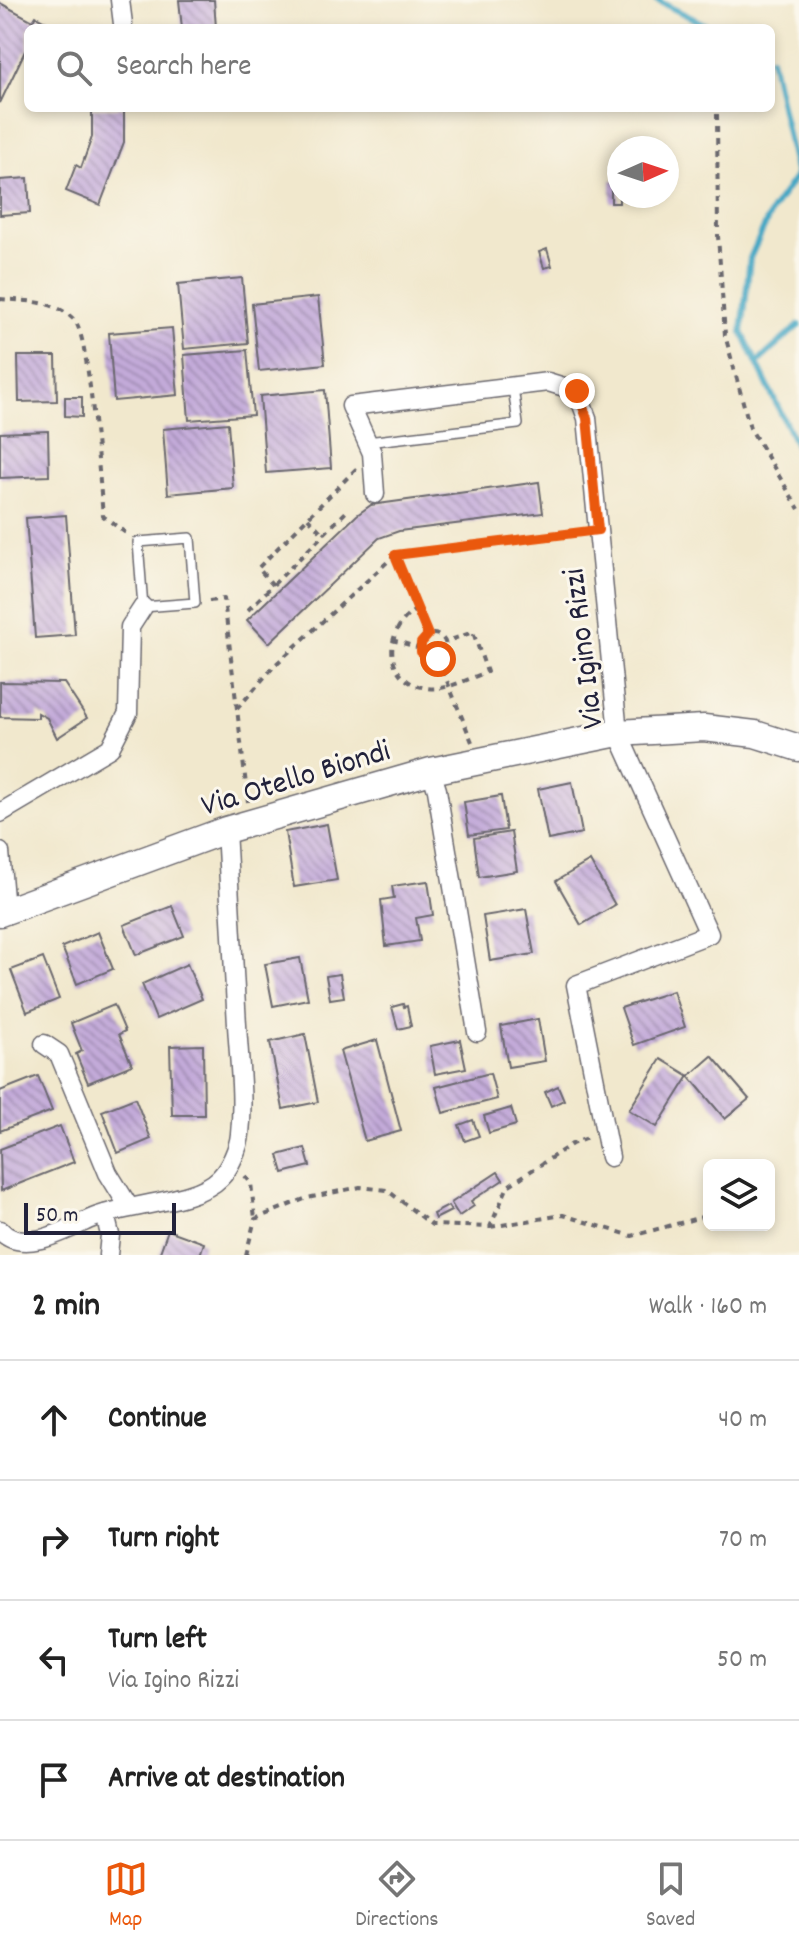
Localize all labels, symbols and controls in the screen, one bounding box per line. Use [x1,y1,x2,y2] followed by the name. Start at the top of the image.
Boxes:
[24,24,775,112] search box
[52,46,96,90] icon: search
[116,47,252,90] text: Search here
[607,136,679,208] north arrow
[559,373,595,409] route end
[553,565,619,731] street label: Via Igino Rizzi
[420,641,456,677] route start
[196,730,397,831] street label: Via Otello Biondi
[703,1159,775,1231] map controls
[703,1159,775,1231] button: layers
[24,1199,176,1235] scale bar
[36,1201,78,1232] text: 50 m
[32,1283,100,1332] text: 2 min
[649,1289,767,1326] text: Walk · 160 m
[32,1398,76,1442] icon: ahead
[108,1399,207,1442] text: Continue
[718,1402,767,1439] text: 40 m
[32,1518,76,1562] icon: right
[108,1519,219,1562] text: Turn right
[719,1522,767,1559] text: 70 m
[108,1620,207,1663] text: Turn left
[32,1638,76,1682] icon: left
[717,1642,767,1679] text: 50 m
[108,1663,239,1700] text: Via Igino Rizzi
[32,1758,76,1802] icon: arrive
[108,1759,345,1802] text: Arrive at destination
[104,1857,148,1936] tab: Map
[355,1857,439,1936] tab: Directions
[646,1857,695,1936] tab: Saved

